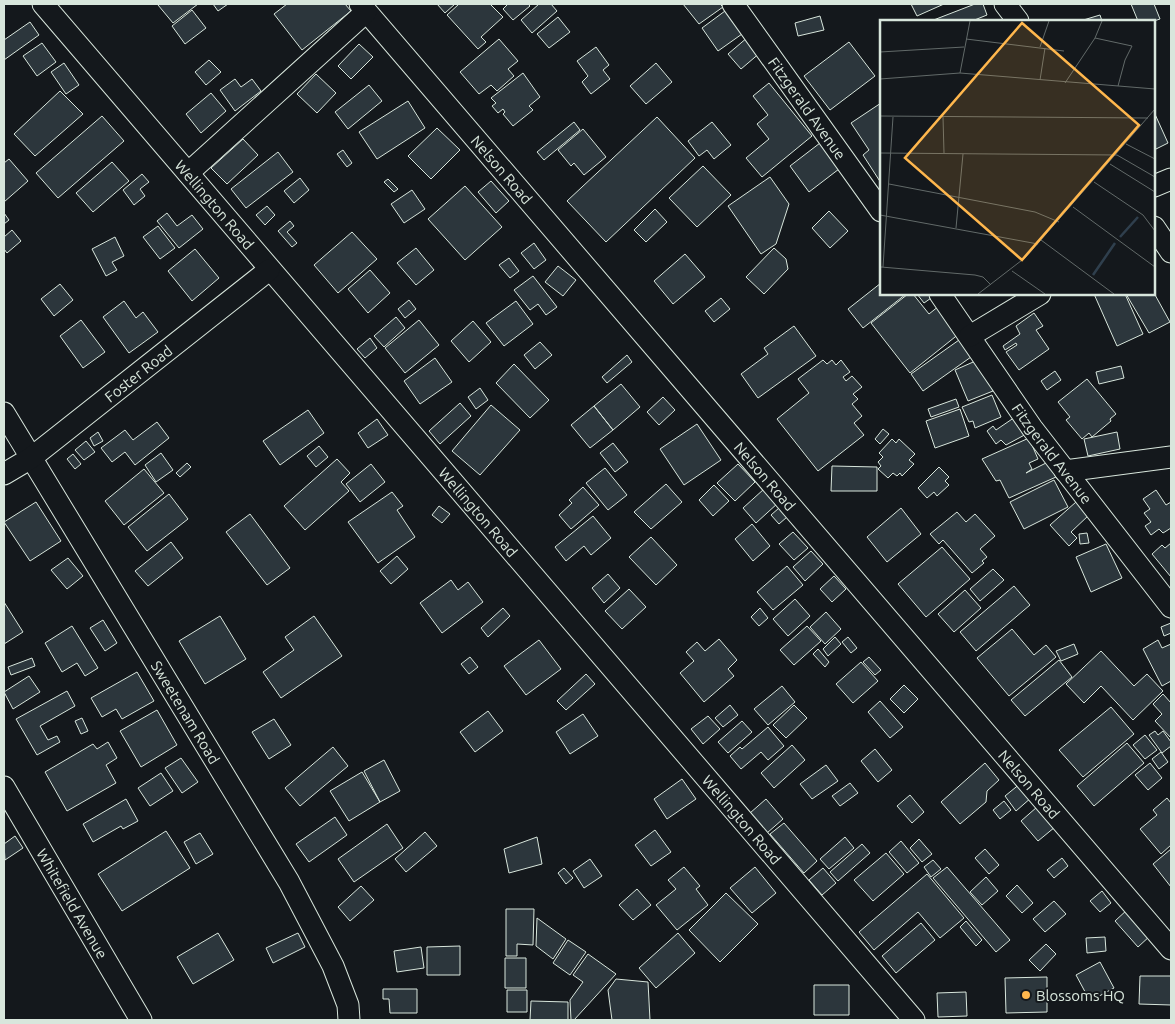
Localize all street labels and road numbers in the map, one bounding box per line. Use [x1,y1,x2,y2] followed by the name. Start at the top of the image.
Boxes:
[765,54,850,162] street label: Fitzgerald Avenue
[468,132,536,207] street label: Nelson Road
[172,156,258,252] street label: Wellington Road
[101,342,175,405] street label: Foster Road
[1009,400,1096,507] street label: Fitzgerald Avenue
[731,438,799,514] street label: Nelson Road
[436,464,521,560] street label: Wellington Road
[148,657,224,767] street label: Sweetenam Road
[995,746,1064,822] street label: Nelson Road
[699,771,785,867] street label: Wellington Road
[34,845,111,961] street label: Whitefield Avenue

